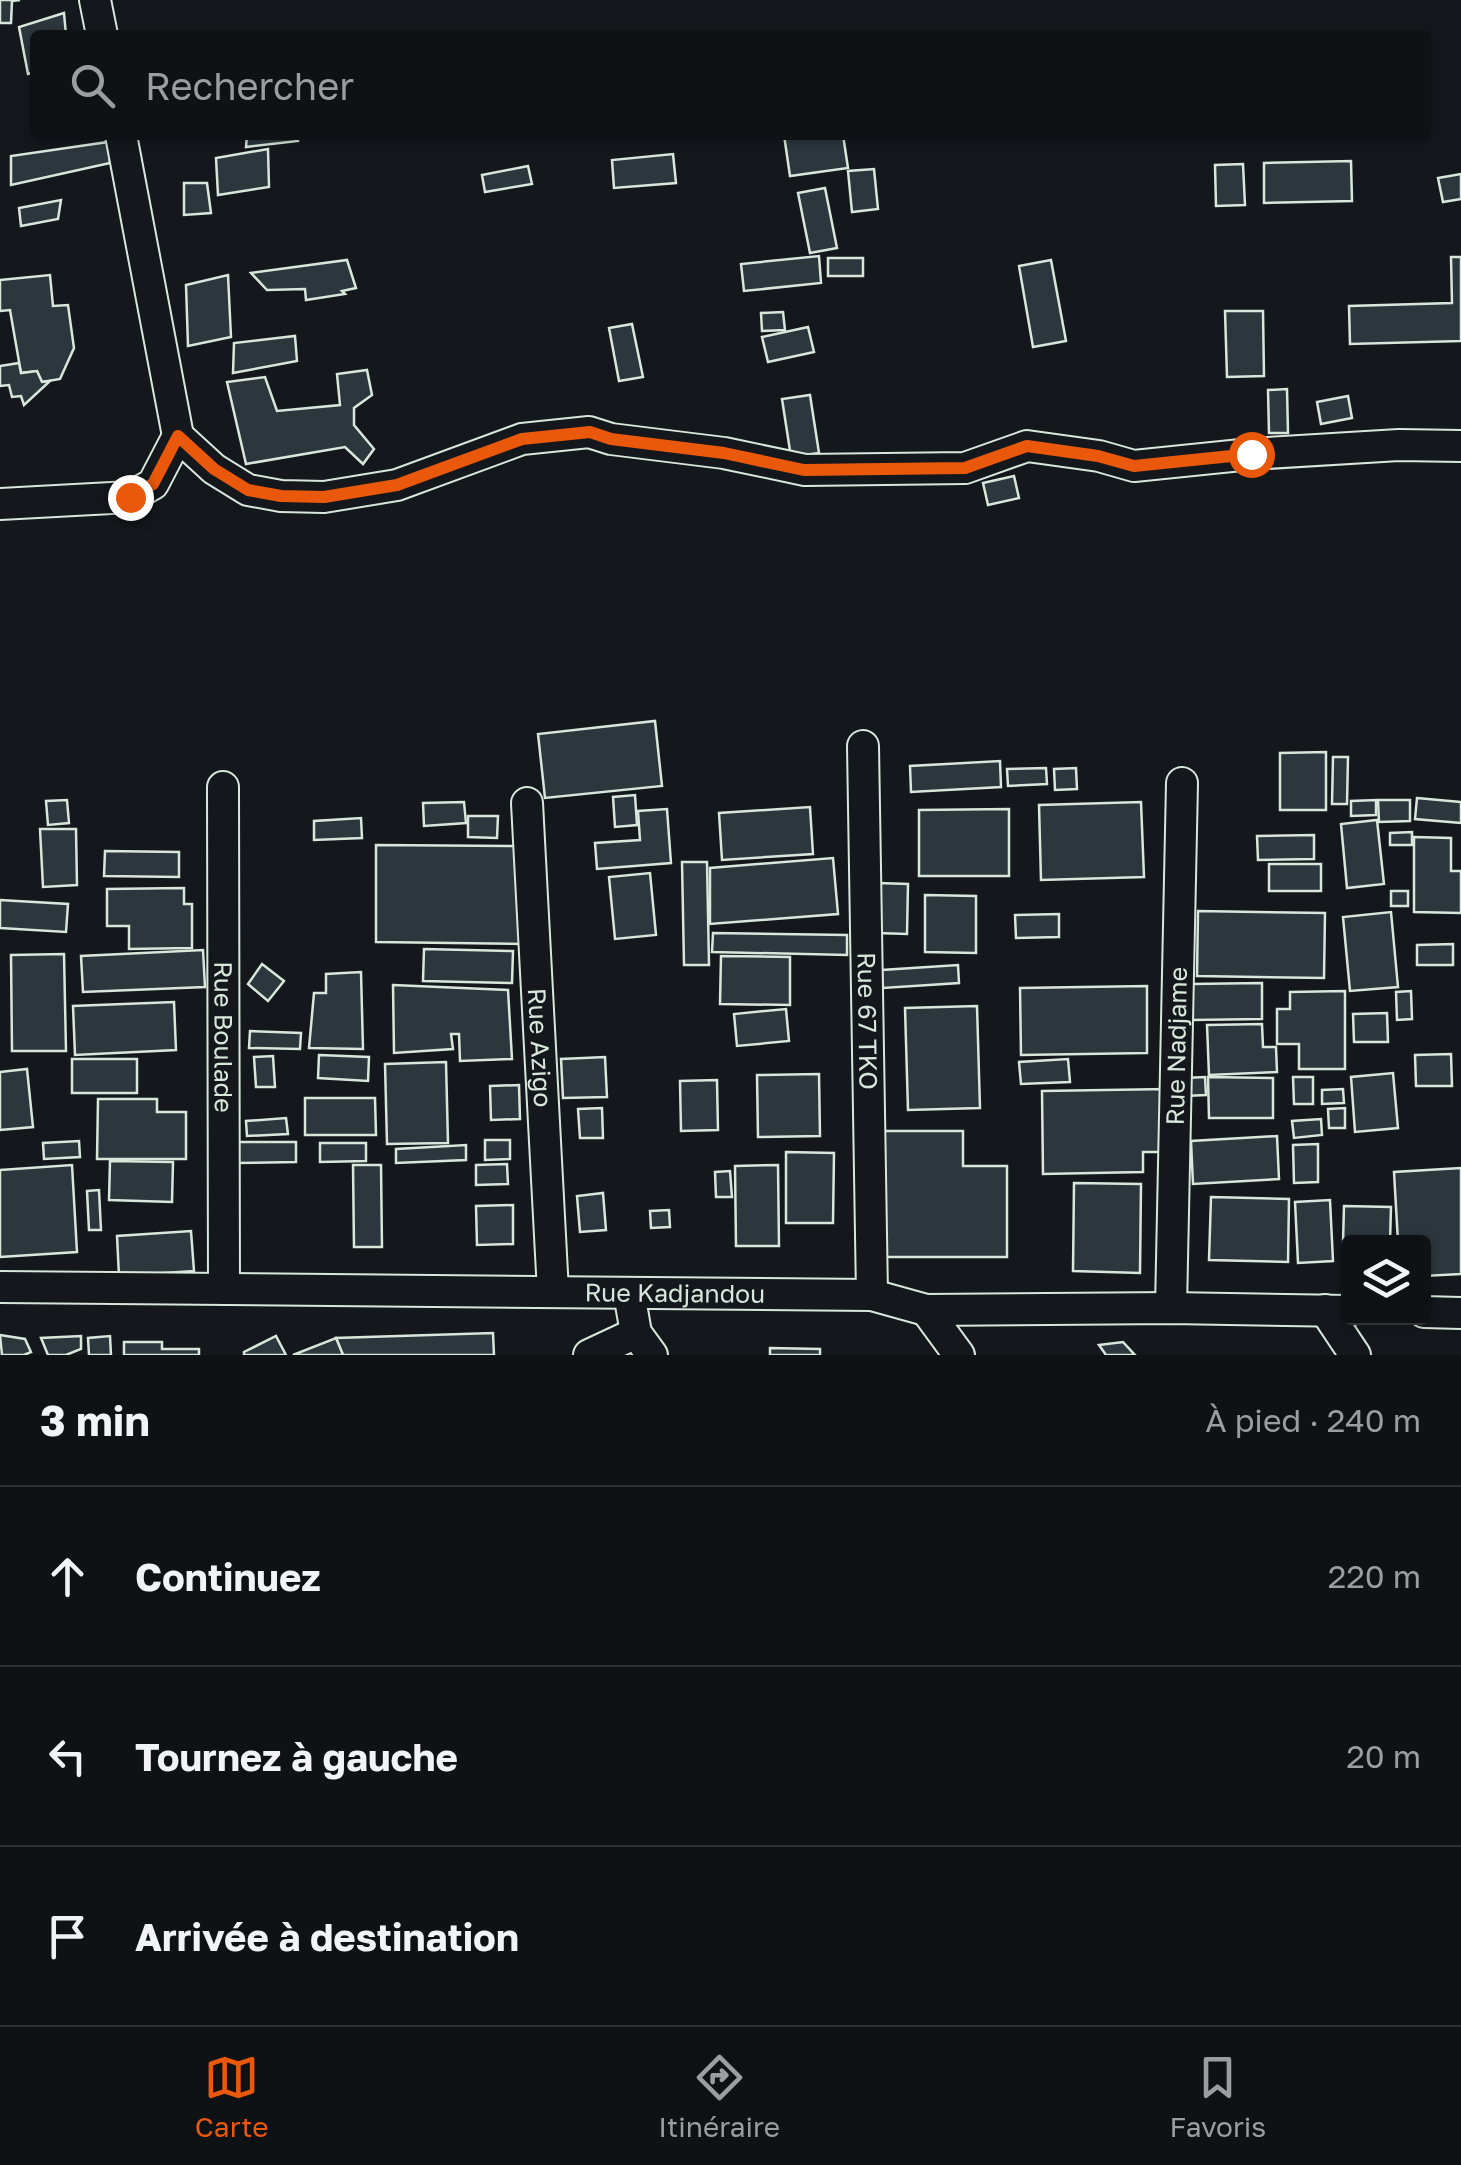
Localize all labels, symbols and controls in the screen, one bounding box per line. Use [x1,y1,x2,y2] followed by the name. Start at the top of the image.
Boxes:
[30,30,1431,140] search box
[65,58,120,113] icon: search
[145,63,354,108] text: Rechercher
[1229,432,1275,478] route start
[108,475,154,521] route end
[851,952,885,1090] street label: Rue 67 TKO
[208,961,240,1113] street label: Rue Boulade
[1159,966,1193,1126] street label: Rue Nadjame
[522,987,559,1108] street label: Rue Azigo
[1341,1235,1431,1325] map controls
[1341,1235,1431,1325] button: layers
[584,1276,765,1309] street label: Rue Kadjandou
[40,1395,150,1445] text: 3 min
[1205,1401,1421,1439] text: À pied · 240 m
[40,1549,95,1604] icon: ahead
[135,1554,321,1599] text: Continuez
[1328,1557,1421,1595] text: 220 m
[40,1729,95,1784] icon: left
[135,1734,458,1779] text: Tournez à gauche
[1346,1737,1421,1775] text: 20 m
[40,1909,95,1964] icon: arrive
[135,1914,519,1959] text: Arrivée à destination
[195,2050,269,2143] tab: Carte
[658,2050,780,2143] tab: Itinéraire
[1170,2050,1266,2143] tab: Favoris

